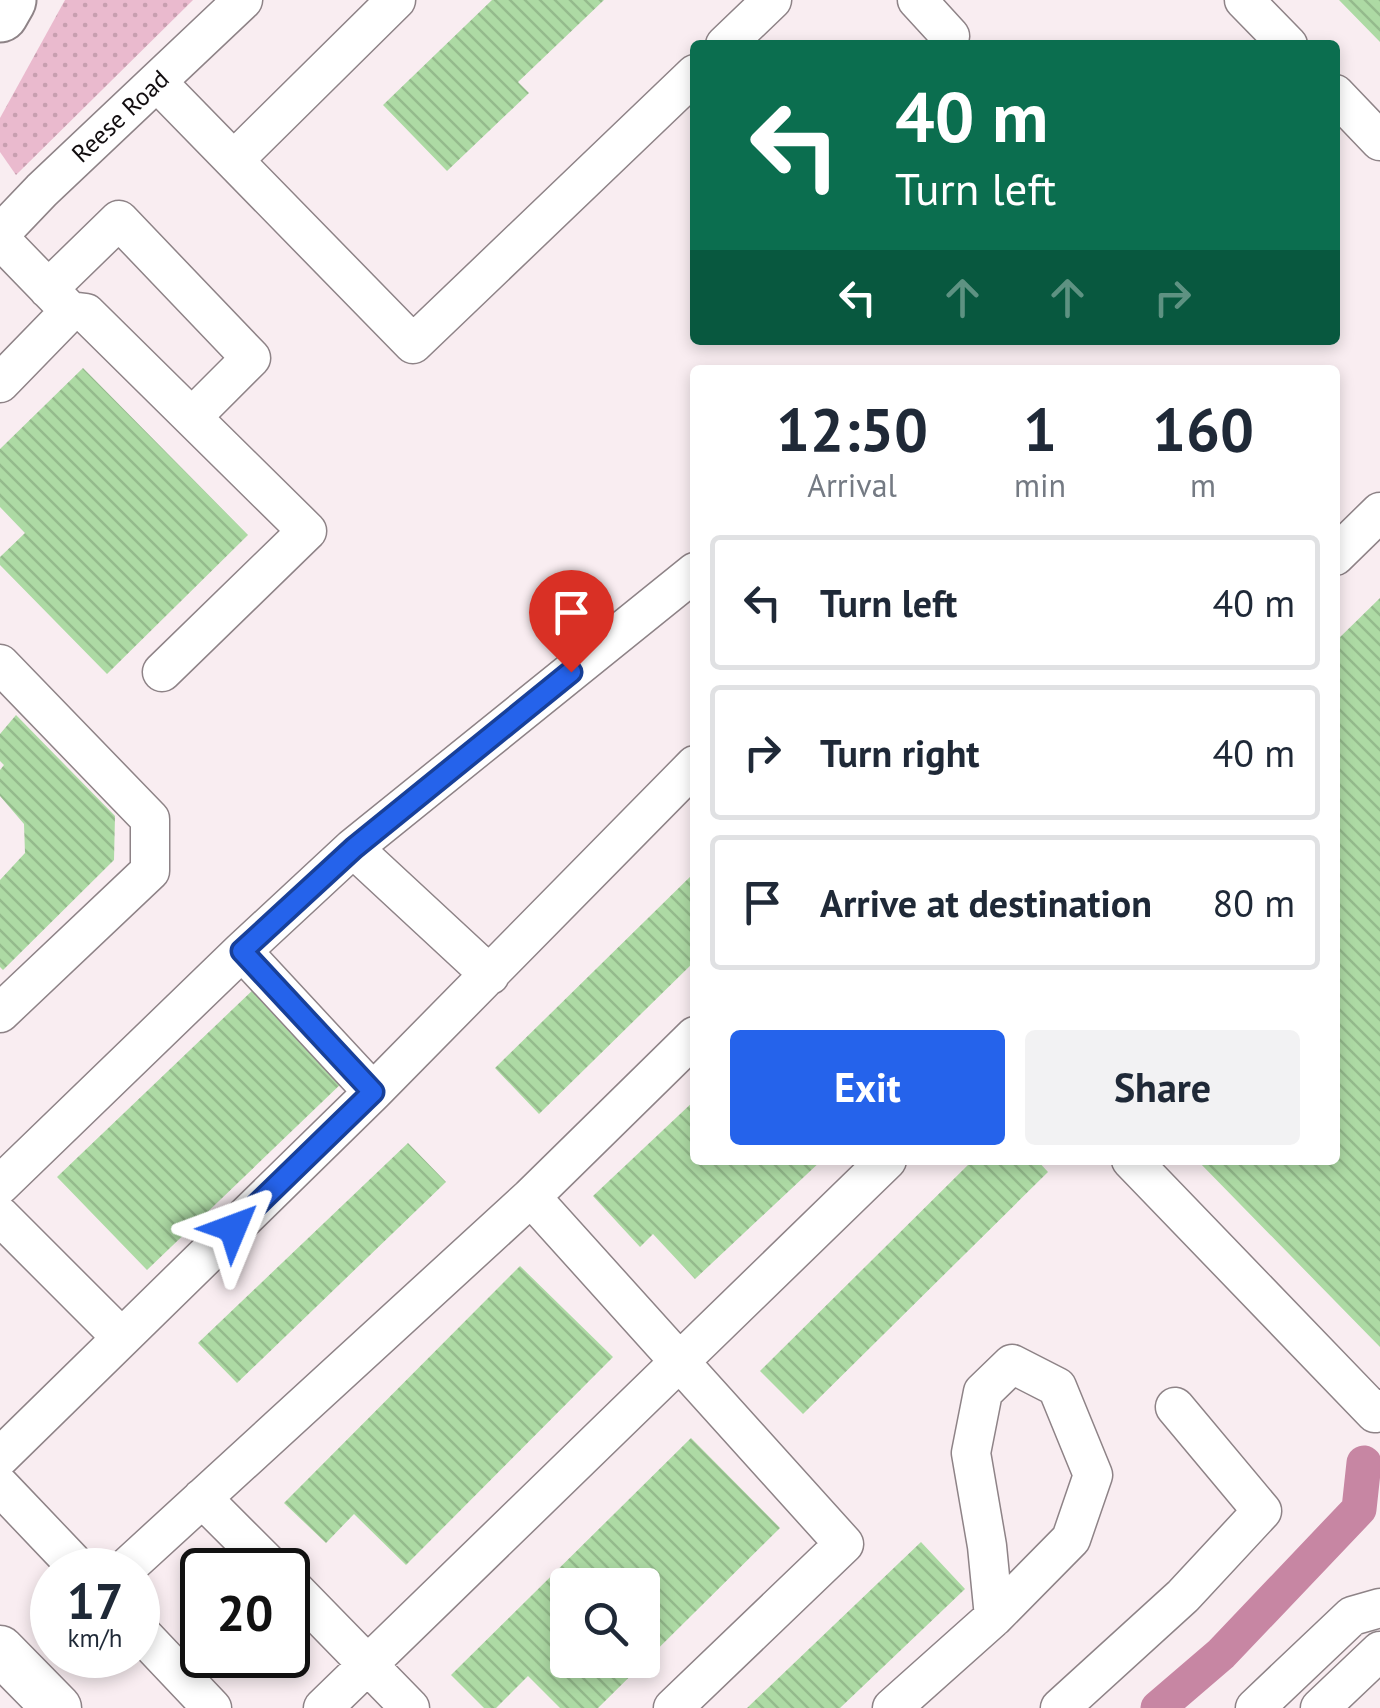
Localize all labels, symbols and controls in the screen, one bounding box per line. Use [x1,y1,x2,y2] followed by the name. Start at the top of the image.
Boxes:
[65,63,175,169] street label: Reese Road
[895,71,1048,161] text: 40 m
[730,80,860,210] icon: left
[895,159,1056,217] text: Turn left
[830,270,885,325] icon: left
[935,270,990,325] icon: ahead
[1040,270,1095,325] icon: ahead
[1145,270,1200,325] icon: right
[776,390,928,468] text: 12:50
[1023,390,1057,468] text: 1
[1152,390,1254,468] text: 160
[807,464,897,506] text: Arrival
[1014,464,1066,506] text: min
[1190,464,1216,506] text: m
[529,570,614,673] pin
[735,575,790,630] icon: left
[820,578,957,627] text: Turn left
[1213,578,1295,627] text: 40 m
[544,585,599,640] icon: arrive
[735,725,790,780] icon: right
[820,728,980,777] text: Turn right
[1213,728,1295,777] text: 40 m
[735,875,790,930] icon: arrive
[820,878,1152,927] text: Arrive at destination
[1213,878,1295,927] text: 80 m
[730,1030,1005,1145] button: Exit
[1025,1030,1300,1145] button: Share
[181,1176,285,1280] position arrow
[180,1548,310,1678] speed limit sign: 20
[67,1568,123,1633] text: 17
[550,1568,660,1678] map controls
[550,1568,660,1678] button: search
[68,1622,122,1654] text: km/h

